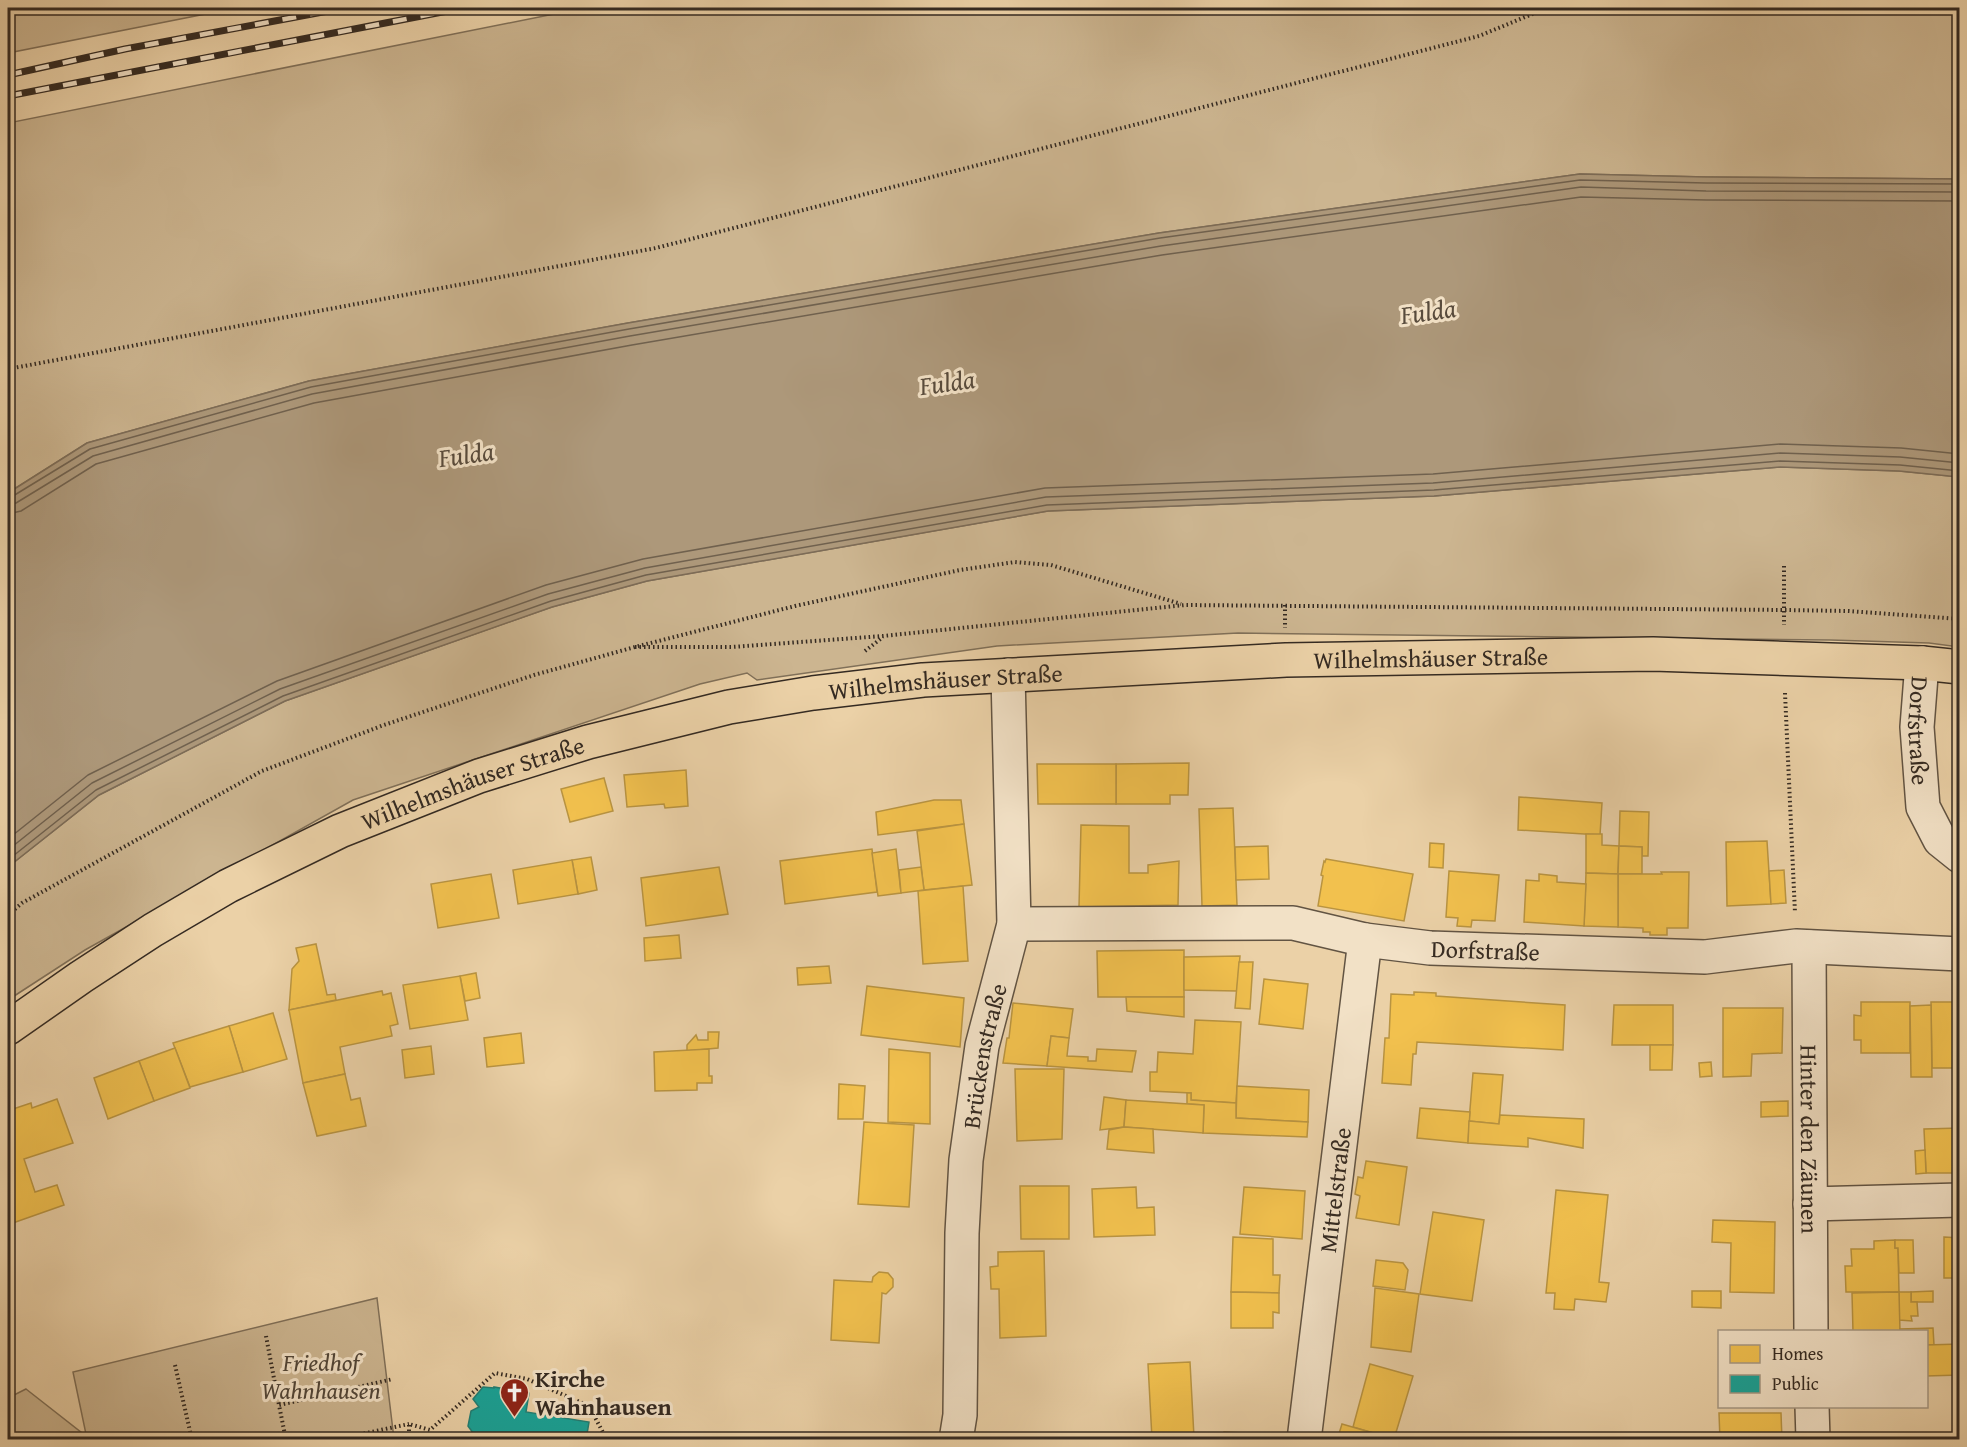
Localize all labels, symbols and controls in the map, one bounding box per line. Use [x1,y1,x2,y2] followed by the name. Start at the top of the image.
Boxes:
[1397,288,1458,334] water label: Fulda
[916,359,977,405] water label: Fulda
[435,431,496,477] water label: Fulda
[1313,638,1549,677] street label: Wilhelmshäuser Straße
[827,655,1064,709] street label: Wilhelmshäuser Straße
[1899,675,1939,786] street label: Dorfstraße
[356,727,588,839] street label: Wilhelmshäuser Straße
[1431,931,1540,969] street label: Dorfstraße
[953,979,1015,1131] street label: Brückenstraße
[1792,1044,1828,1234] street label: Hinter den Zäunen
[1310,1125,1360,1254] street label: Mittelstraße
[1718,1330,1928,1408] legend
[1772,1340,1823,1367] text: Homes
[261,1345,381,1408] park label: Friedhof Wahnhausen
[535,1361,672,1424] place label: Kirche Wahnhausen
[1772,1370,1819,1397] text: Public
[498,1376,530,1418] church icon: Kirche Wahnhausen

